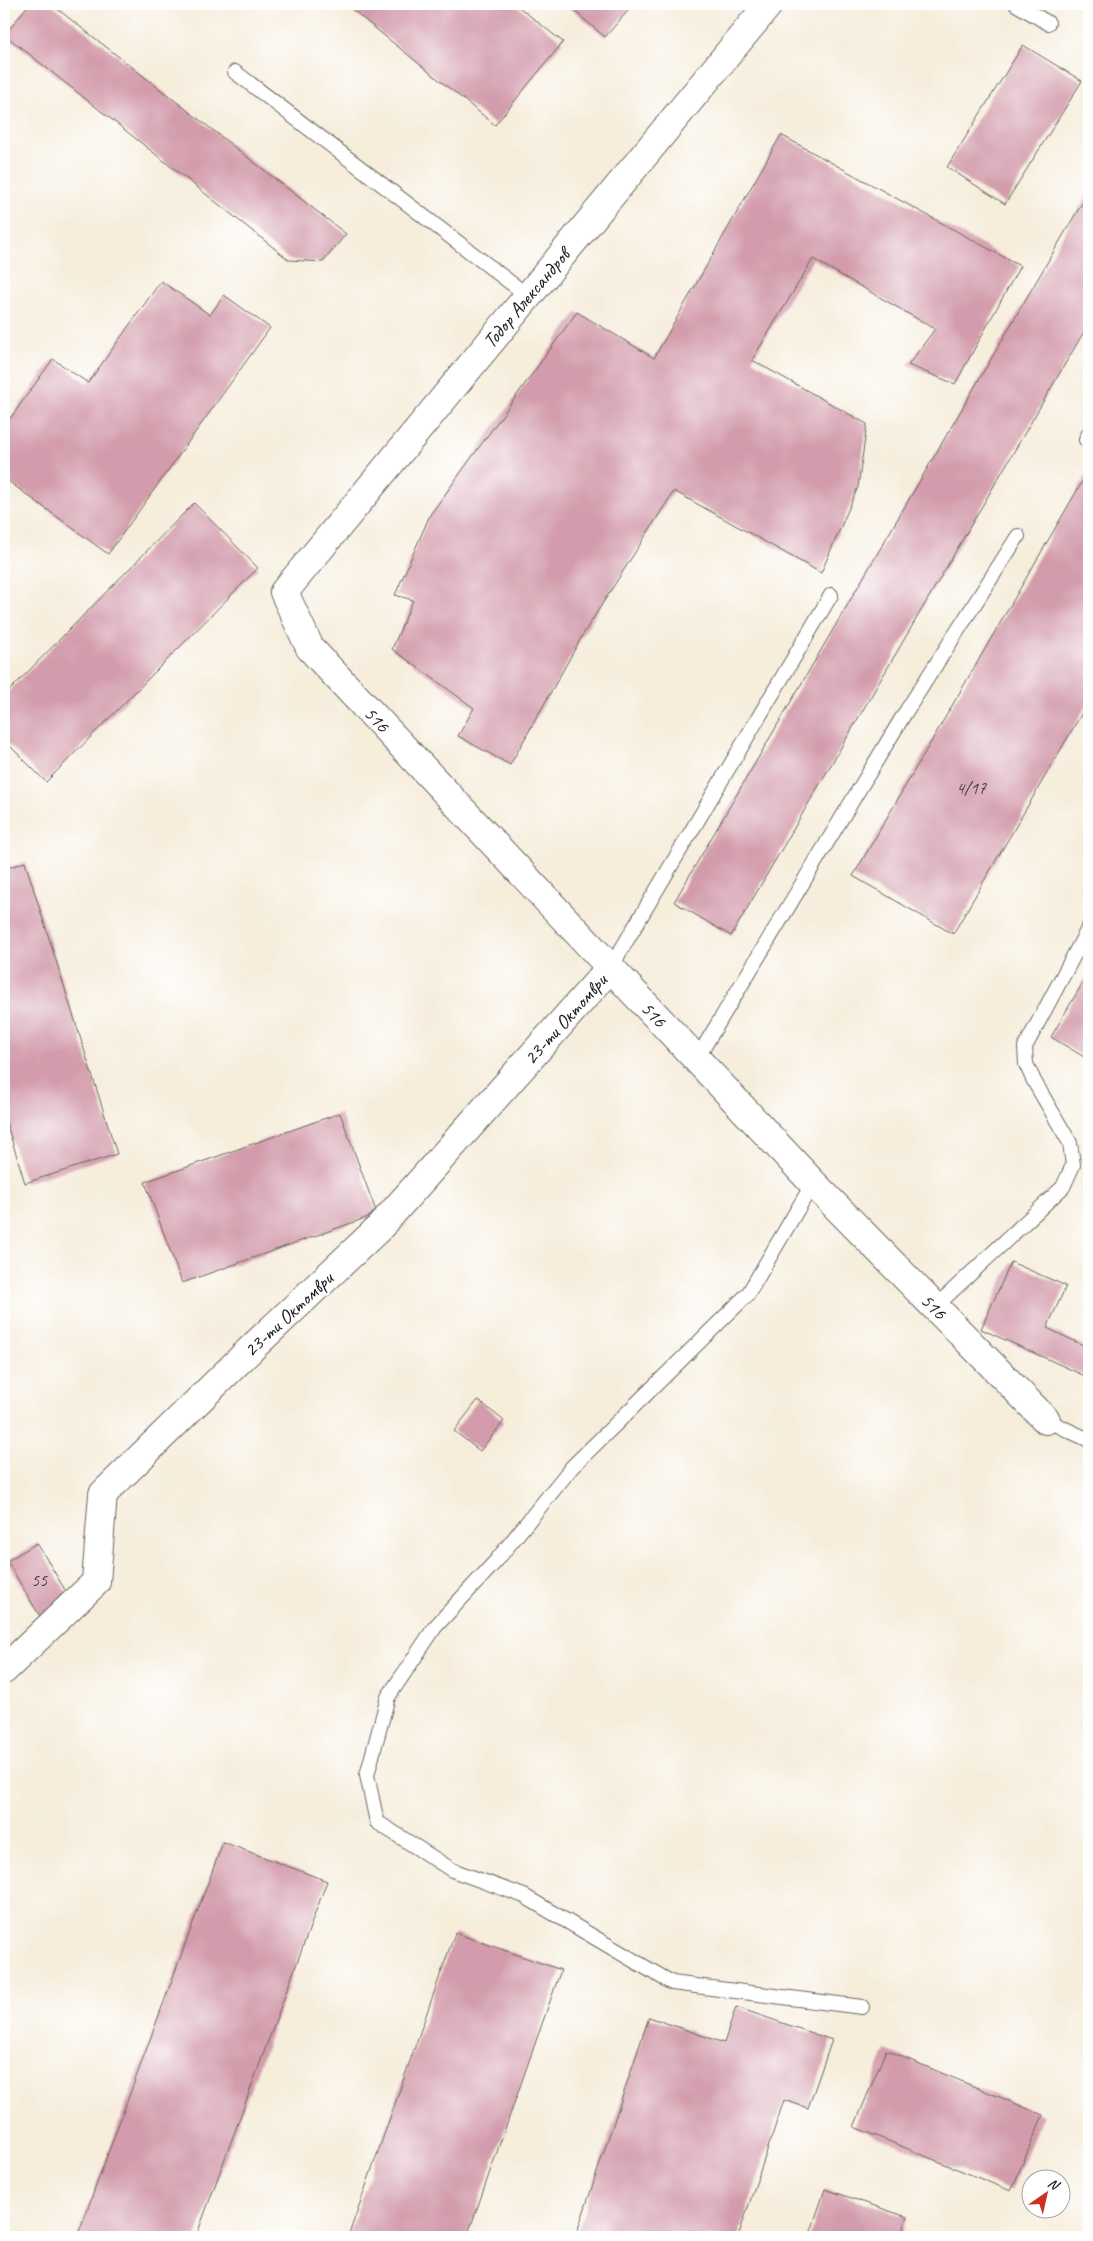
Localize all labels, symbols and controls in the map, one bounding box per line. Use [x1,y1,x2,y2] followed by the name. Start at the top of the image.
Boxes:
[477,240,578,353] street label: Тодор Александров
[358,701,396,738] street label: 516
[956,777,987,799] house number: 4/17
[518,967,614,1070] street label: 23-ти Октомври
[635,996,673,1033] street label: 516
[238,1265,340,1362] street label: 23-ти Октомври
[915,1288,953,1325] street label: 516
[31,1569,48,1591] house number: 55
[1020,2168,1070,2218] north arrow
[1045,2174,1063,2194] text: N

